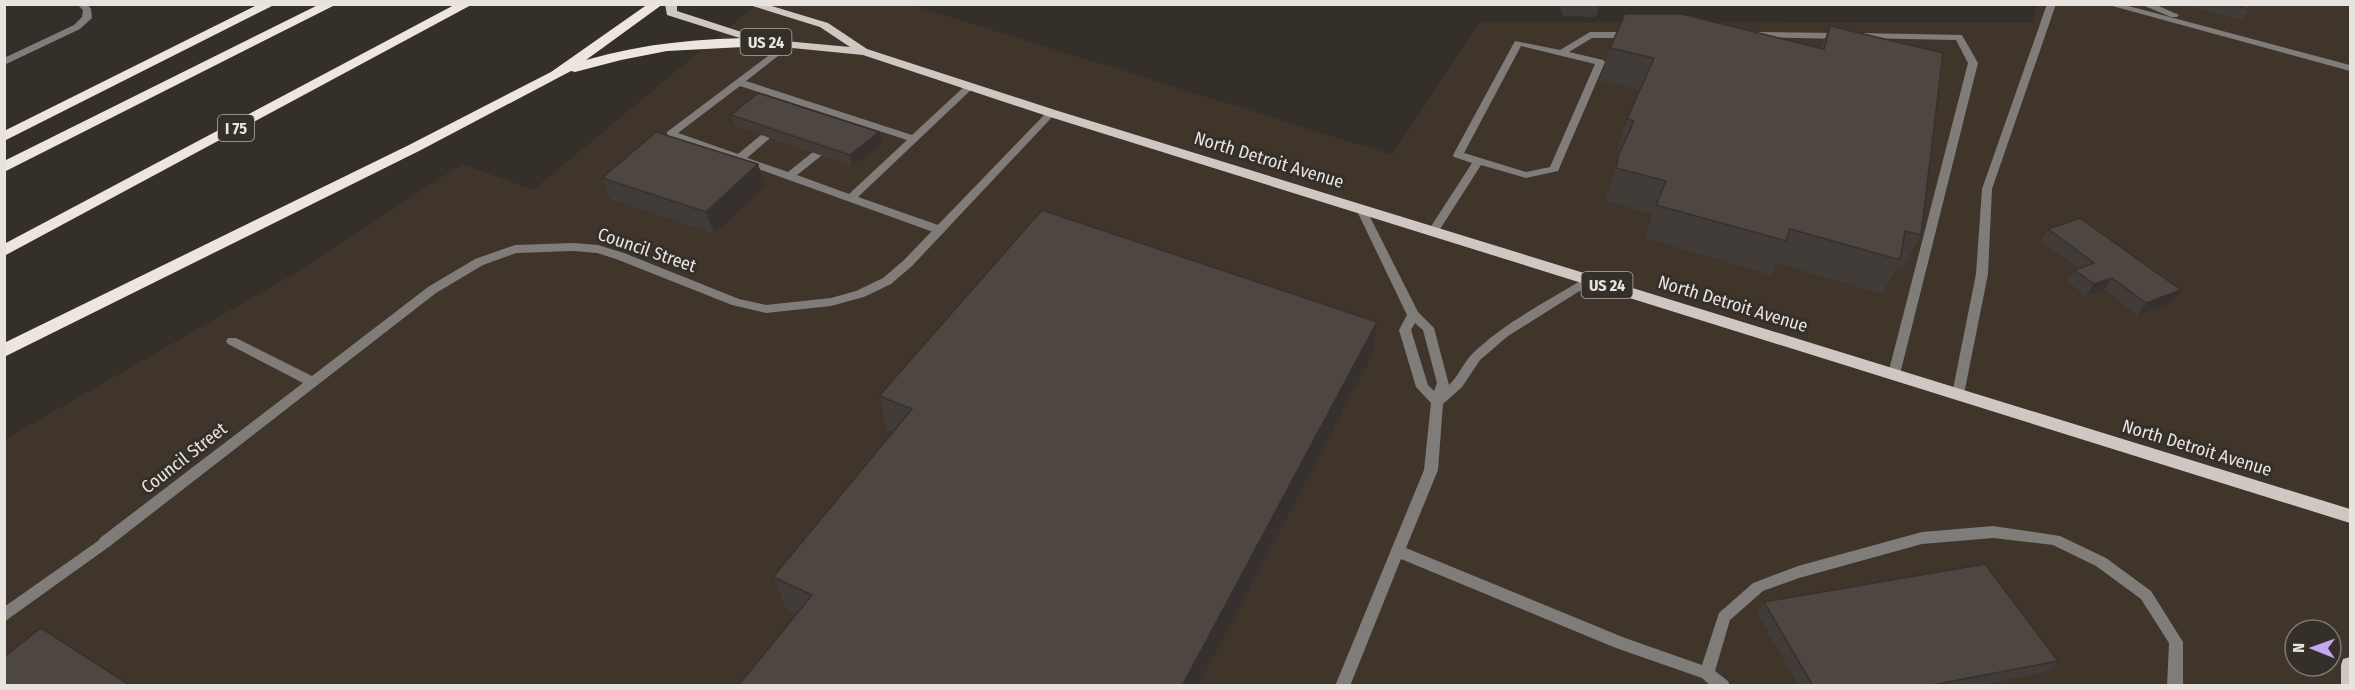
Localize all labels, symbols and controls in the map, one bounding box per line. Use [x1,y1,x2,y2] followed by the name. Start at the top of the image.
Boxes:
[740,29,792,55] road number: US 24
[218,115,254,141] road number: I 75
[1191,127,1347,193] street label: North Detroit Avenue
[595,223,699,277] street label: Council Street
[1655,271,1811,337] street label: North Detroit Avenue
[1582,272,1632,298] road number: US 24
[2119,415,2275,481] street label: North Detroit Avenue
[137,418,231,498] street label: Council Street
[2283,618,2343,678] north arrow
[2289,643,2308,653] text: N

